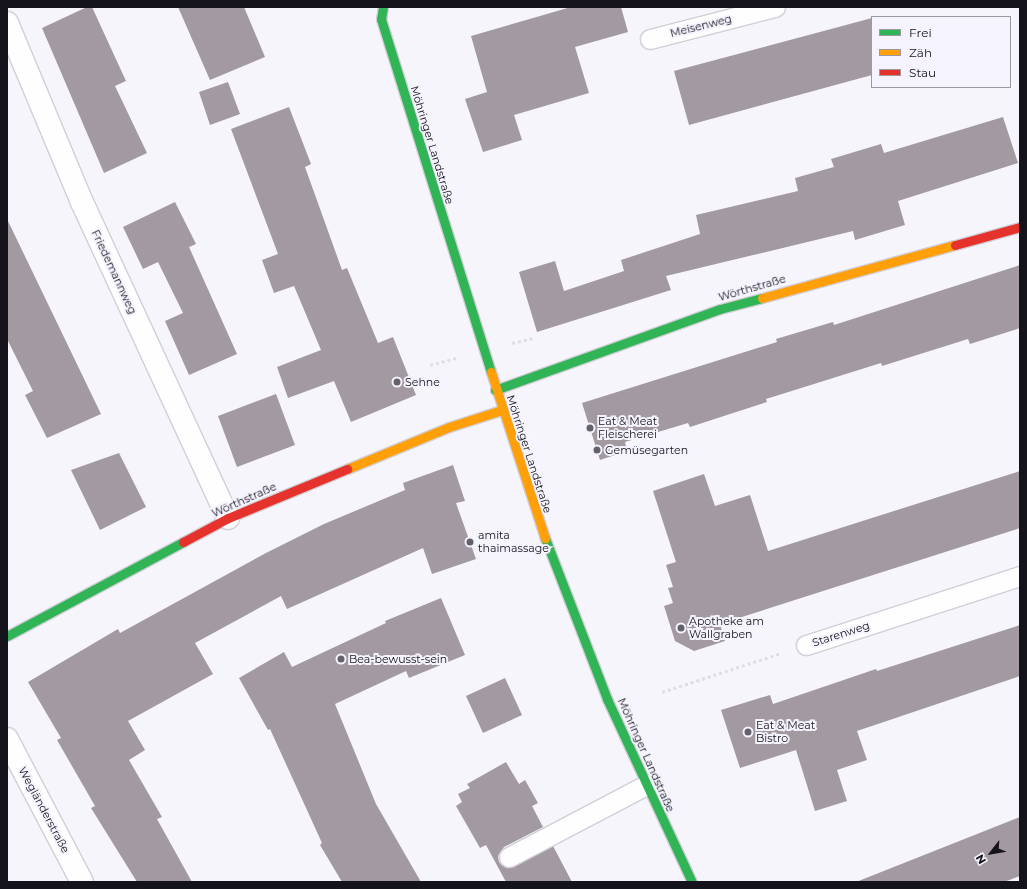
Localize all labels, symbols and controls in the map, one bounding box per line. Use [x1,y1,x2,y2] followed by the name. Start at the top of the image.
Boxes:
[669,12,733,40] street label: Meisenweg
[871,16,1011,88] legend
[909,25,932,40] text: Frei
[909,45,932,60] text: Zäh
[909,65,936,80] text: Stau
[408,84,456,206] street label: Möhringer Landstraße
[89,228,139,316] street label: Friedemannweg
[717,272,787,304] street label: Wörthstraße
[405,375,440,389] place label: Sehne
[392,377,402,387] marker: Sehne
[504,393,554,515] street label: Möhringer Landstraße
[598,415,657,441] place label: Eat & Meat Fleischerei
[585,423,595,433] marker: Eat & Meat Fleischerei
[605,443,688,457] place label: Gemüsegarten
[592,445,602,455] marker: Gemüsegarten
[210,480,278,520] street label: Wörthstraße
[478,529,549,555] place label: amita thaimassage
[465,537,475,547] marker: amita thaimassage
[689,615,764,641] place label: Apotheke am Wallgraben
[811,619,871,649] street label: Starenweg
[676,623,686,633] marker: Apotheke am Wallgraben
[349,652,447,666] place label: Bea-bewusst-sein
[336,654,346,664] marker: Bea-bewusst-sein
[615,696,677,814] street label: Möhringer Landstraße
[756,719,815,745] place label: Eat & Meat Bistro
[743,727,753,737] marker: Eat & Meat Bistro
[16,765,72,855] street label: Wegländerstraße
[971,833,1011,873] north arrow
[972,852,989,867] text: N

